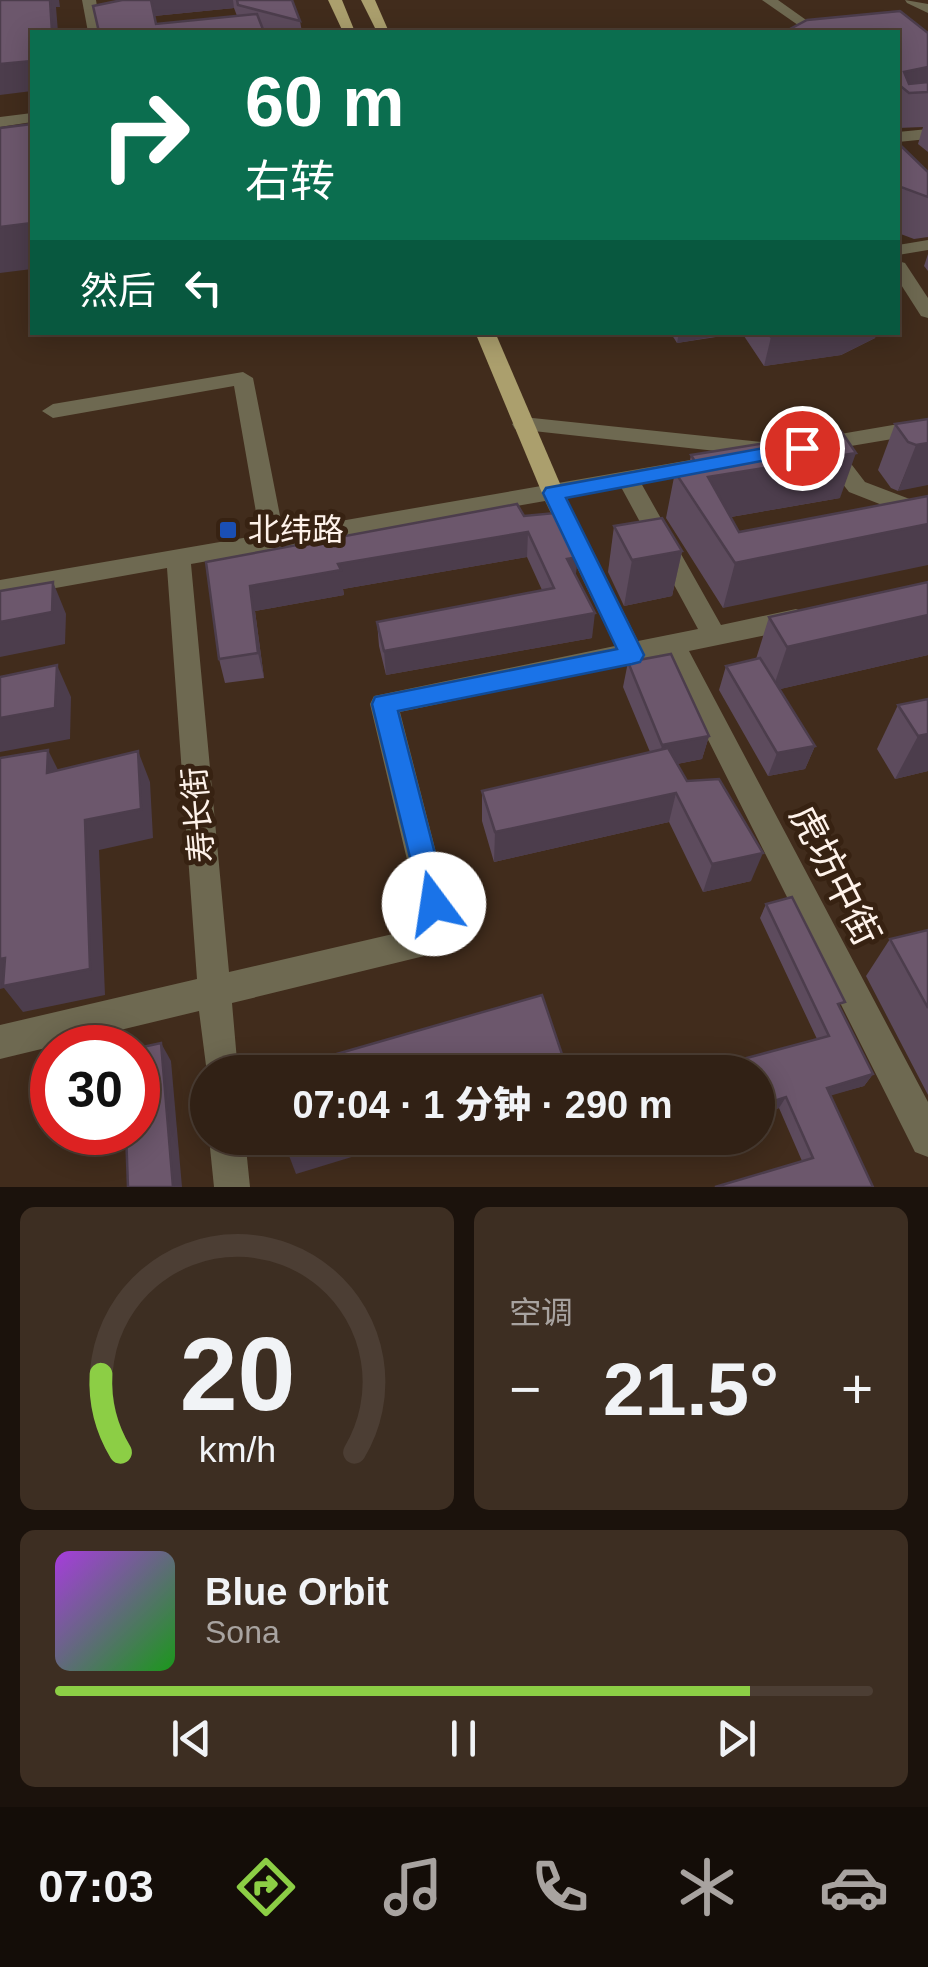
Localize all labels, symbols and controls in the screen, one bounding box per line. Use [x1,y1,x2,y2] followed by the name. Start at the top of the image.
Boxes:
[245,63,405,141] text: 60 m
[80,70,210,200] icon: right
[245,156,335,207] text: 右转
[176,260,231,315] icon: left
[80,270,156,312] text: 然后
[760,406,845,491] pin
[775,421,830,476] icon: arrive
[248,512,344,548] place label: 北纬路
[217,519,239,541] marker: 北纬路
[176,766,220,864] street label: 寿长街
[782,798,888,952] street label: 虎坊中街
[382,852,486,956] position arrow
[30,1025,160,1155] speed limit sign: 30
[292,1084,673,1126] text: 07:04 · 1 分钟 · 290 m
[509,1295,573,1331] text: 空调
[179,1316,295,1432] text: 20
[603,1347,779,1431] text: 21.5°
[509,1358,541,1420] text: −
[841,1358,873,1420] text: +
[198,1430,276,1470] text: km/h
[205,1571,389,1613] text: Blue Orbit
[205,1614,280,1650] text: Sona
[164,1711,219,1766] icon: previous
[436,1711,491,1766] icon: pause
[709,1711,764,1766] icon: next
[231,1852,301,1922] icon: directions
[378,1852,448,1922] icon: music
[525,1852,595,1922] icon: phone
[672,1852,742,1922] icon: climate
[819,1852,889,1922] icon: car
[39,1861,154,1912] text: 07:03

